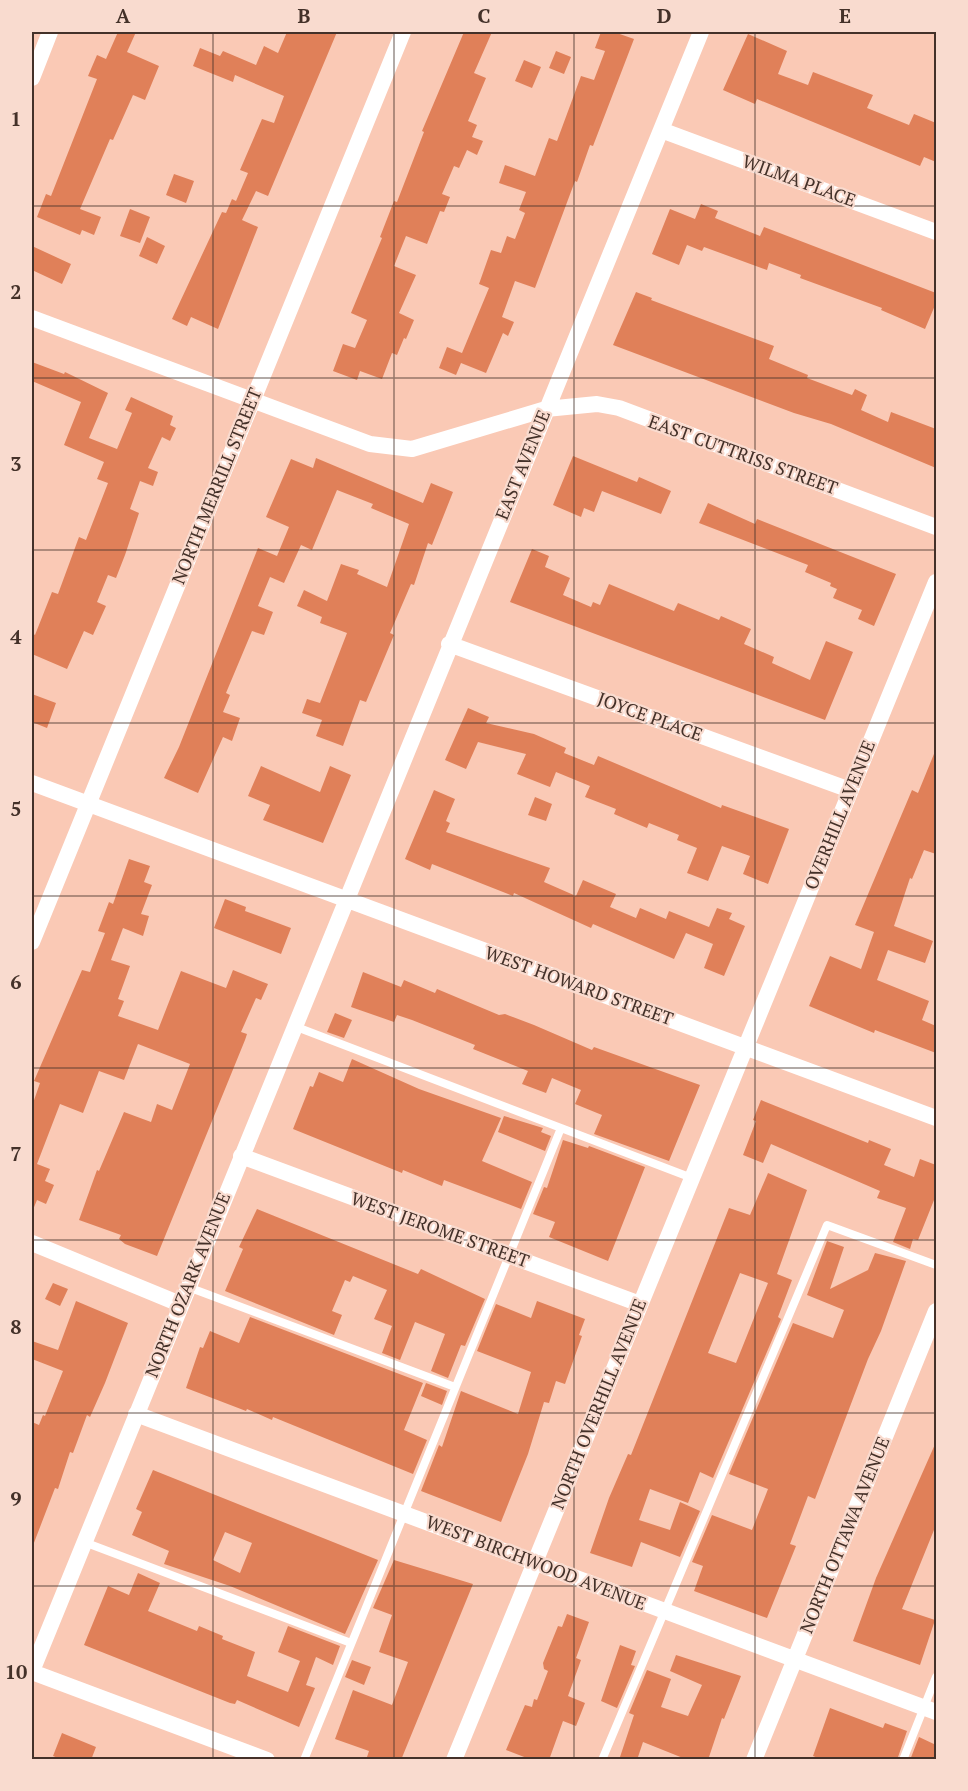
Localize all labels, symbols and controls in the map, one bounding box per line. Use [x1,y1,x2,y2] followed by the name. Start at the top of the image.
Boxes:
[116,2,131,29] text: A
[298,2,311,29] text: B
[477,2,491,29] text: C
[657,2,671,29] text: D
[839,2,851,29] text: E
[10,105,22,132] text: 1
[739,148,859,212] street label: WILMA PLACE
[10,278,22,305] text: 2
[166,384,266,587] street label: NORTH MERRILL STREET
[489,406,555,523] street label: EAST AVENUE
[645,409,841,499] street label: EAST CUTTRISS STREET
[10,450,22,477] text: 3
[10,623,22,650] text: 4
[595,686,706,746] street label: JOYCE PLACE
[798,736,880,893] street label: OVERHILL AVENUE
[10,795,22,822] text: 5
[482,940,677,1030] street label: WEST HOWARD STREET
[10,968,22,995] text: 6
[10,1140,22,1167] text: 7
[348,1186,533,1273] street label: WEST JEROME STREET
[139,1189,235,1381] street label: NORTH OZARK AVENUE
[545,1295,651,1512] street label: NORTH OVERHILL AVENUE
[10,1313,22,1340] text: 8
[794,1433,895,1637] street label: NORTH OTTAWA AVENUE
[10,1485,22,1512] text: 9
[423,1509,650,1615] street label: WEST BIRCHWOOD AVENUE
[5,1658,27,1685] text: 10

